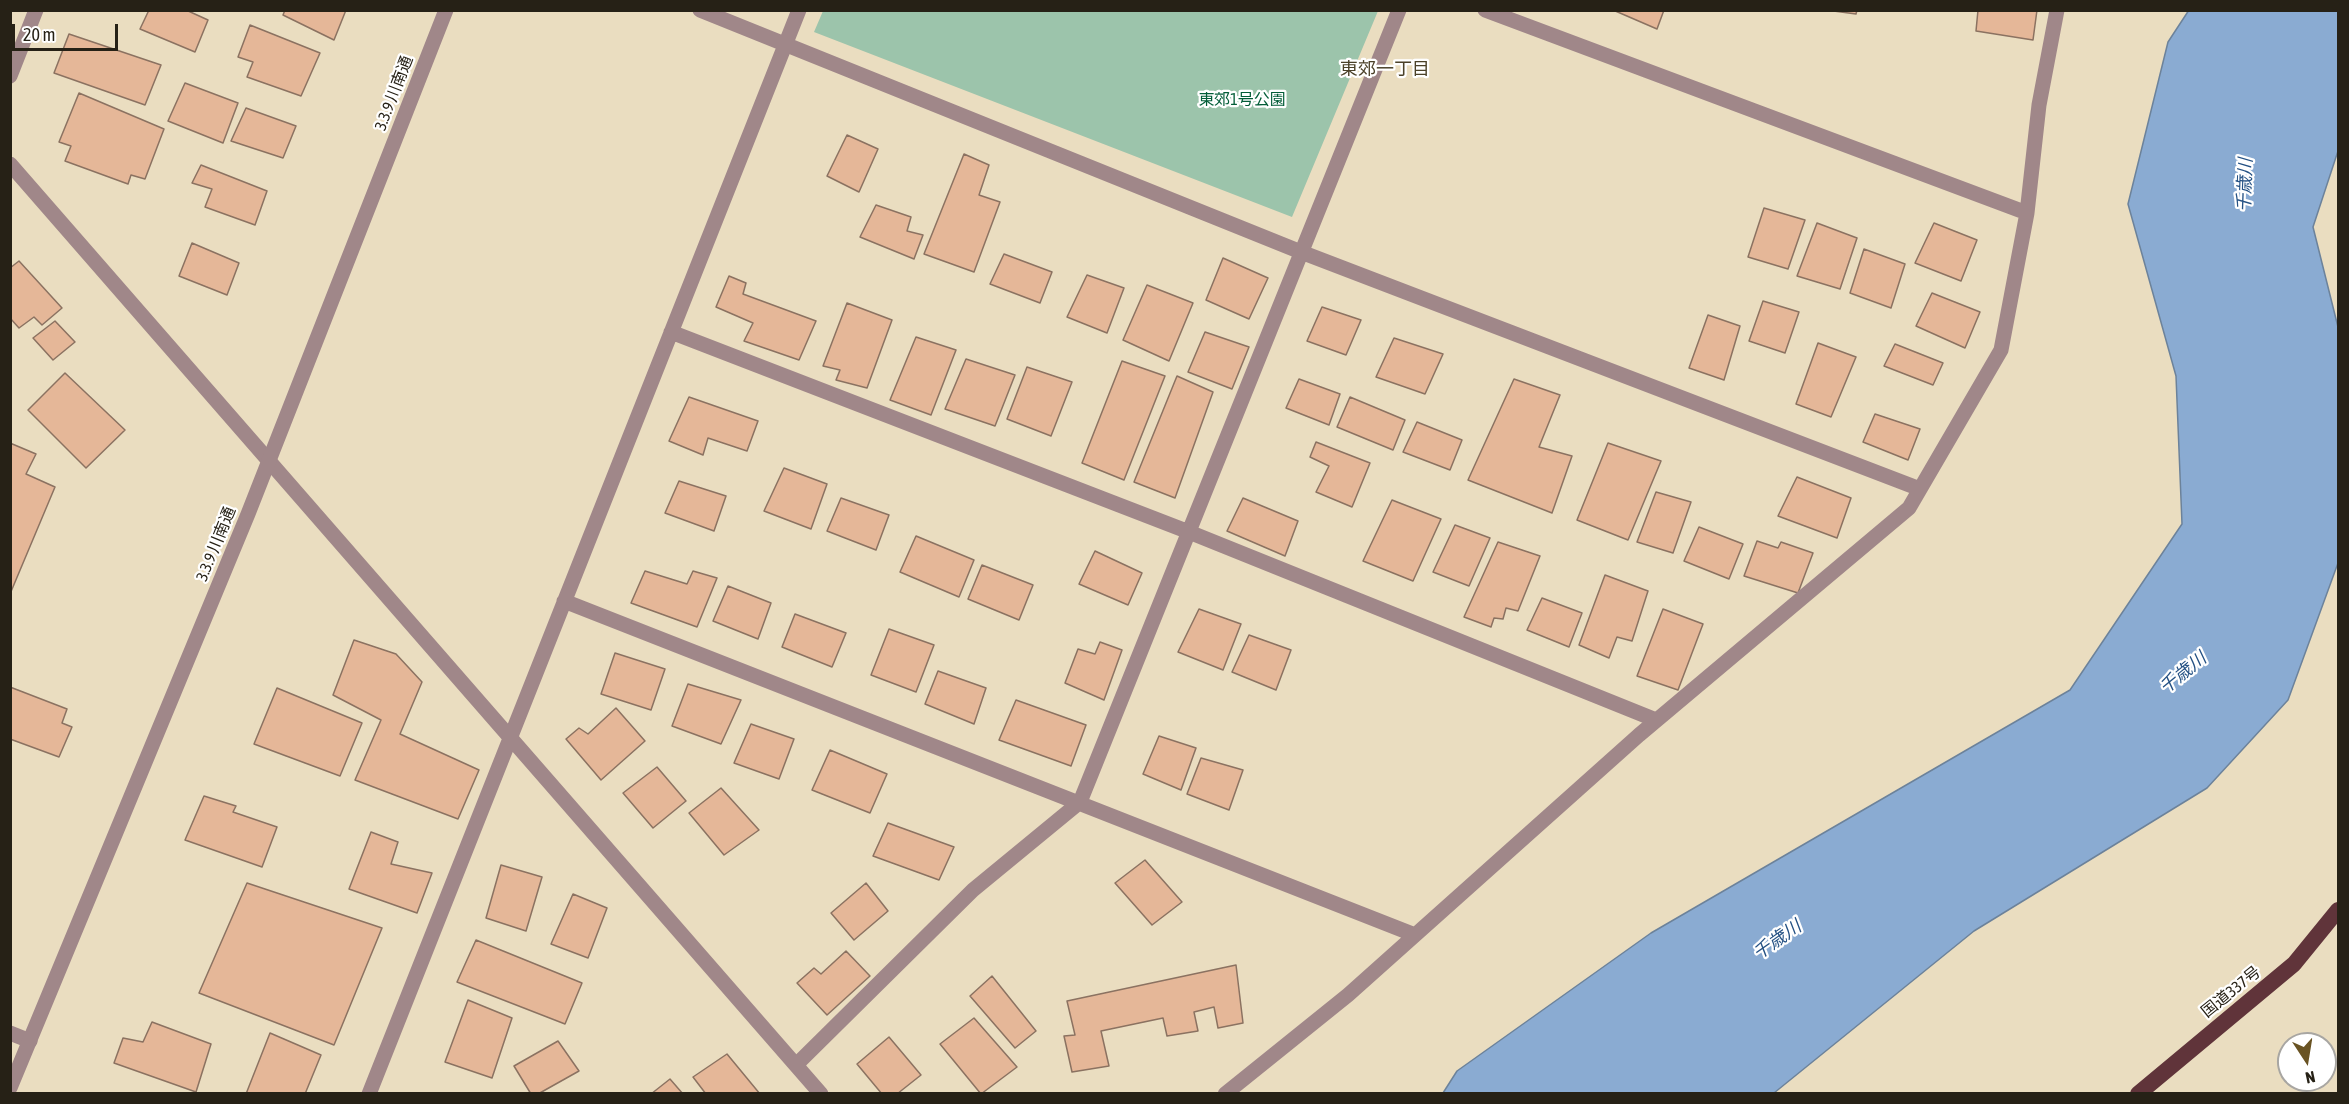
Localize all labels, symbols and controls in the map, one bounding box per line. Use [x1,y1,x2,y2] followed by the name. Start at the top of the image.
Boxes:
[15,12,122,50] scale bar
[23,24,55,45] text: 20 m
[371,53,417,133] street label: 3.3.9 川南通
[1340,58,1430,80] district label: 東郊一丁目
[1198,90,1286,110] park label: 東郊1号公園
[2233,158,2257,212] water label: 千歳川
[192,504,240,584] street label: 3.3.9 川南通
[2155,648,2211,698] water label: 千歳川
[1749,916,1805,964] water label: 千歳川
[2198,962,2264,1022] street label: 国道337号
[2277,1032,2337,1092] north arrow
[2304,1068,2317,1087] text: N

